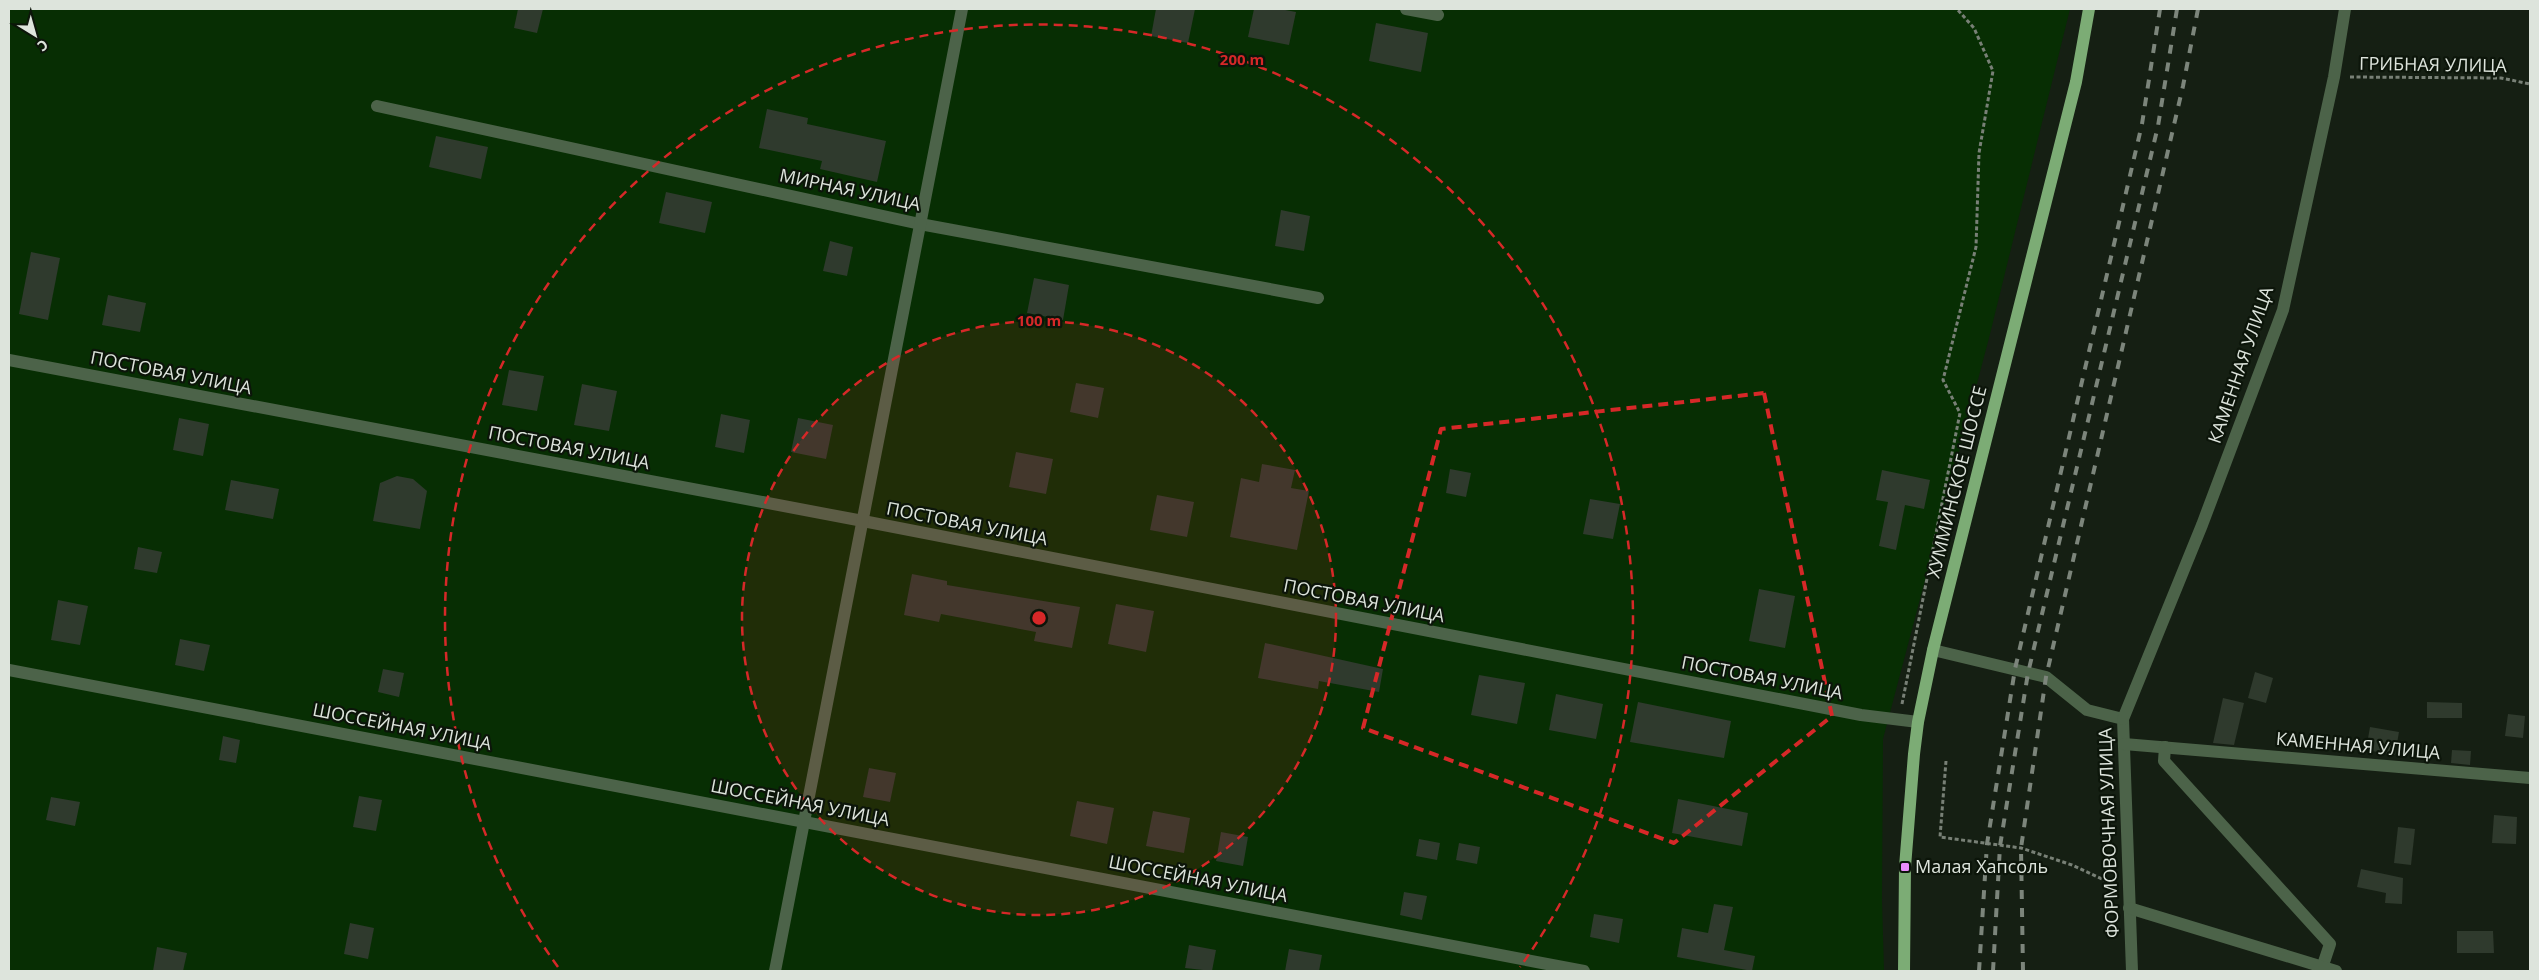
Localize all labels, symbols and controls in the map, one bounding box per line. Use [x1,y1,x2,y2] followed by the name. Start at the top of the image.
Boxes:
[10,10,60,60] north arrow
[34,36,52,56] text: С
[1220,49,1264,69] text: 200 m
[2359,51,2508,77] street label: ГРИБНАЯ УЛИЦА
[778,162,923,216] street label: МИРНАЯ УЛИЦА
[2202,282,2278,446] street label: КАМЕННАЯ УЛИЦА
[1017,310,1061,330] text: 100 m
[89,345,254,400] street label: ПОСТОВАЯ УЛИЦА
[1921,383,1992,580] street label: ХУММИНСКОЕ ШОССЕ
[487,420,652,475] street label: ПОСТОВАЯ УЛИЦА
[885,496,1050,551] street label: ПОСТОВАЯ УЛИЦА
[1282,573,1447,628] street label: ПОСТОВАЯ УЛИЦА
[1030,609,1048,627] centre of rings
[1680,650,1845,705] street label: ПОСТОВАЯ УЛИЦА
[311,697,494,755] street label: ШОССЕЙНАЯ УЛИЦА
[2275,726,2442,764] street label: КАМЕННАЯ УЛИЦА
[2092,727,2124,939] street label: ФОРМОВОЧНАЯ УЛИЦА
[709,773,892,831] street label: ШОССЕЙНАЯ УЛИЦА
[1107,849,1290,907] street label: ШОССЕЙНАЯ УЛИЦА
[1915,854,2048,878] place label: Малая Хапсоль
[1899,861,1911,873] marker: Малая Хапсоль

